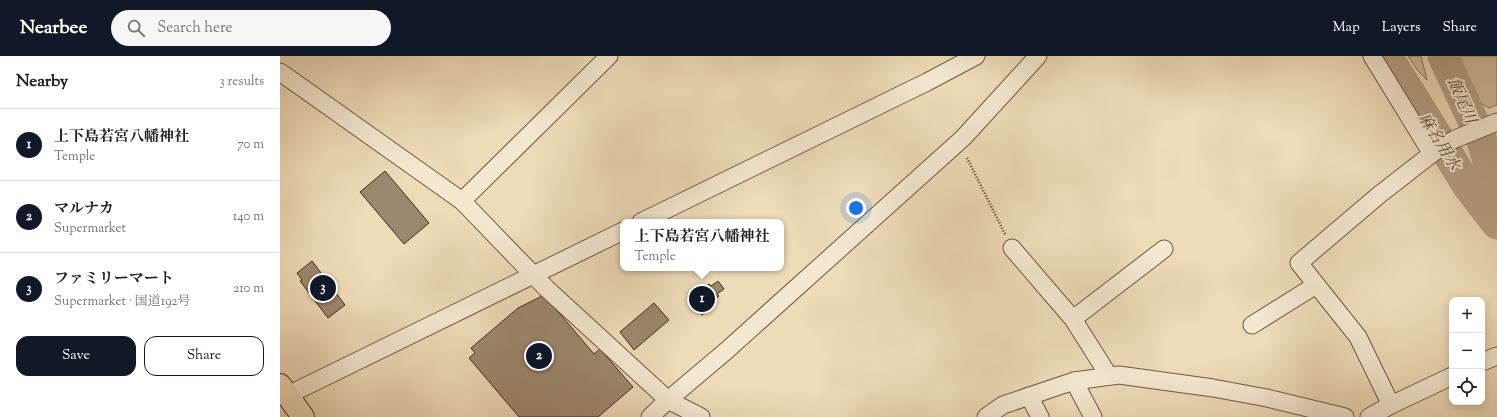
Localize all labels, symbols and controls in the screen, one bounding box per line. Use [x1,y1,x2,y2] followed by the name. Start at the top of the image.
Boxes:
[111,10,391,46] search box
[20,15,87,42] text: Nearbee
[125,17,147,39] icon: search
[157,18,233,39] text: Search here
[1333,18,1360,38] text: Map
[1382,18,1420,38] text: Layers
[1442,18,1477,38] text: Share
[16,70,68,94] text: Nearby
[219,73,264,91] text: 3 results
[1440,74,1482,129] water label: 飯尾川
[1411,109,1466,177] water label: 麻名用水
[54,127,189,148] text: 上下島若宮八幡神社
[27,136,31,154] text: 1
[237,136,264,154] text: 70 m
[54,148,95,166] text: Temple
[846,198,866,218] your location
[54,199,114,220] text: マルナカ
[26,208,32,226] text: 2
[233,208,264,226] text: 140 m
[620,219,784,271] popup
[54,220,126,238] text: Supermarket
[634,227,770,248] text: 上下島若宮八幡神社
[634,248,676,266] text: Temple
[54,269,174,290] text: ファミリーマート
[310,273,336,303] pin: 3
[26,280,32,298] text: 3
[233,280,264,298] text: 210 m
[689,284,715,314] pin: 1
[54,293,191,311] text: Supermarket · 国道192号
[1449,297,1485,405] map controls
[1449,297,1485,333] button: +
[1449,333,1485,369] button: −
[16,336,136,376] button: Save
[144,336,264,376] button: Share
[526,341,552,371] pin: 2
[1449,369,1485,405] button: locate

